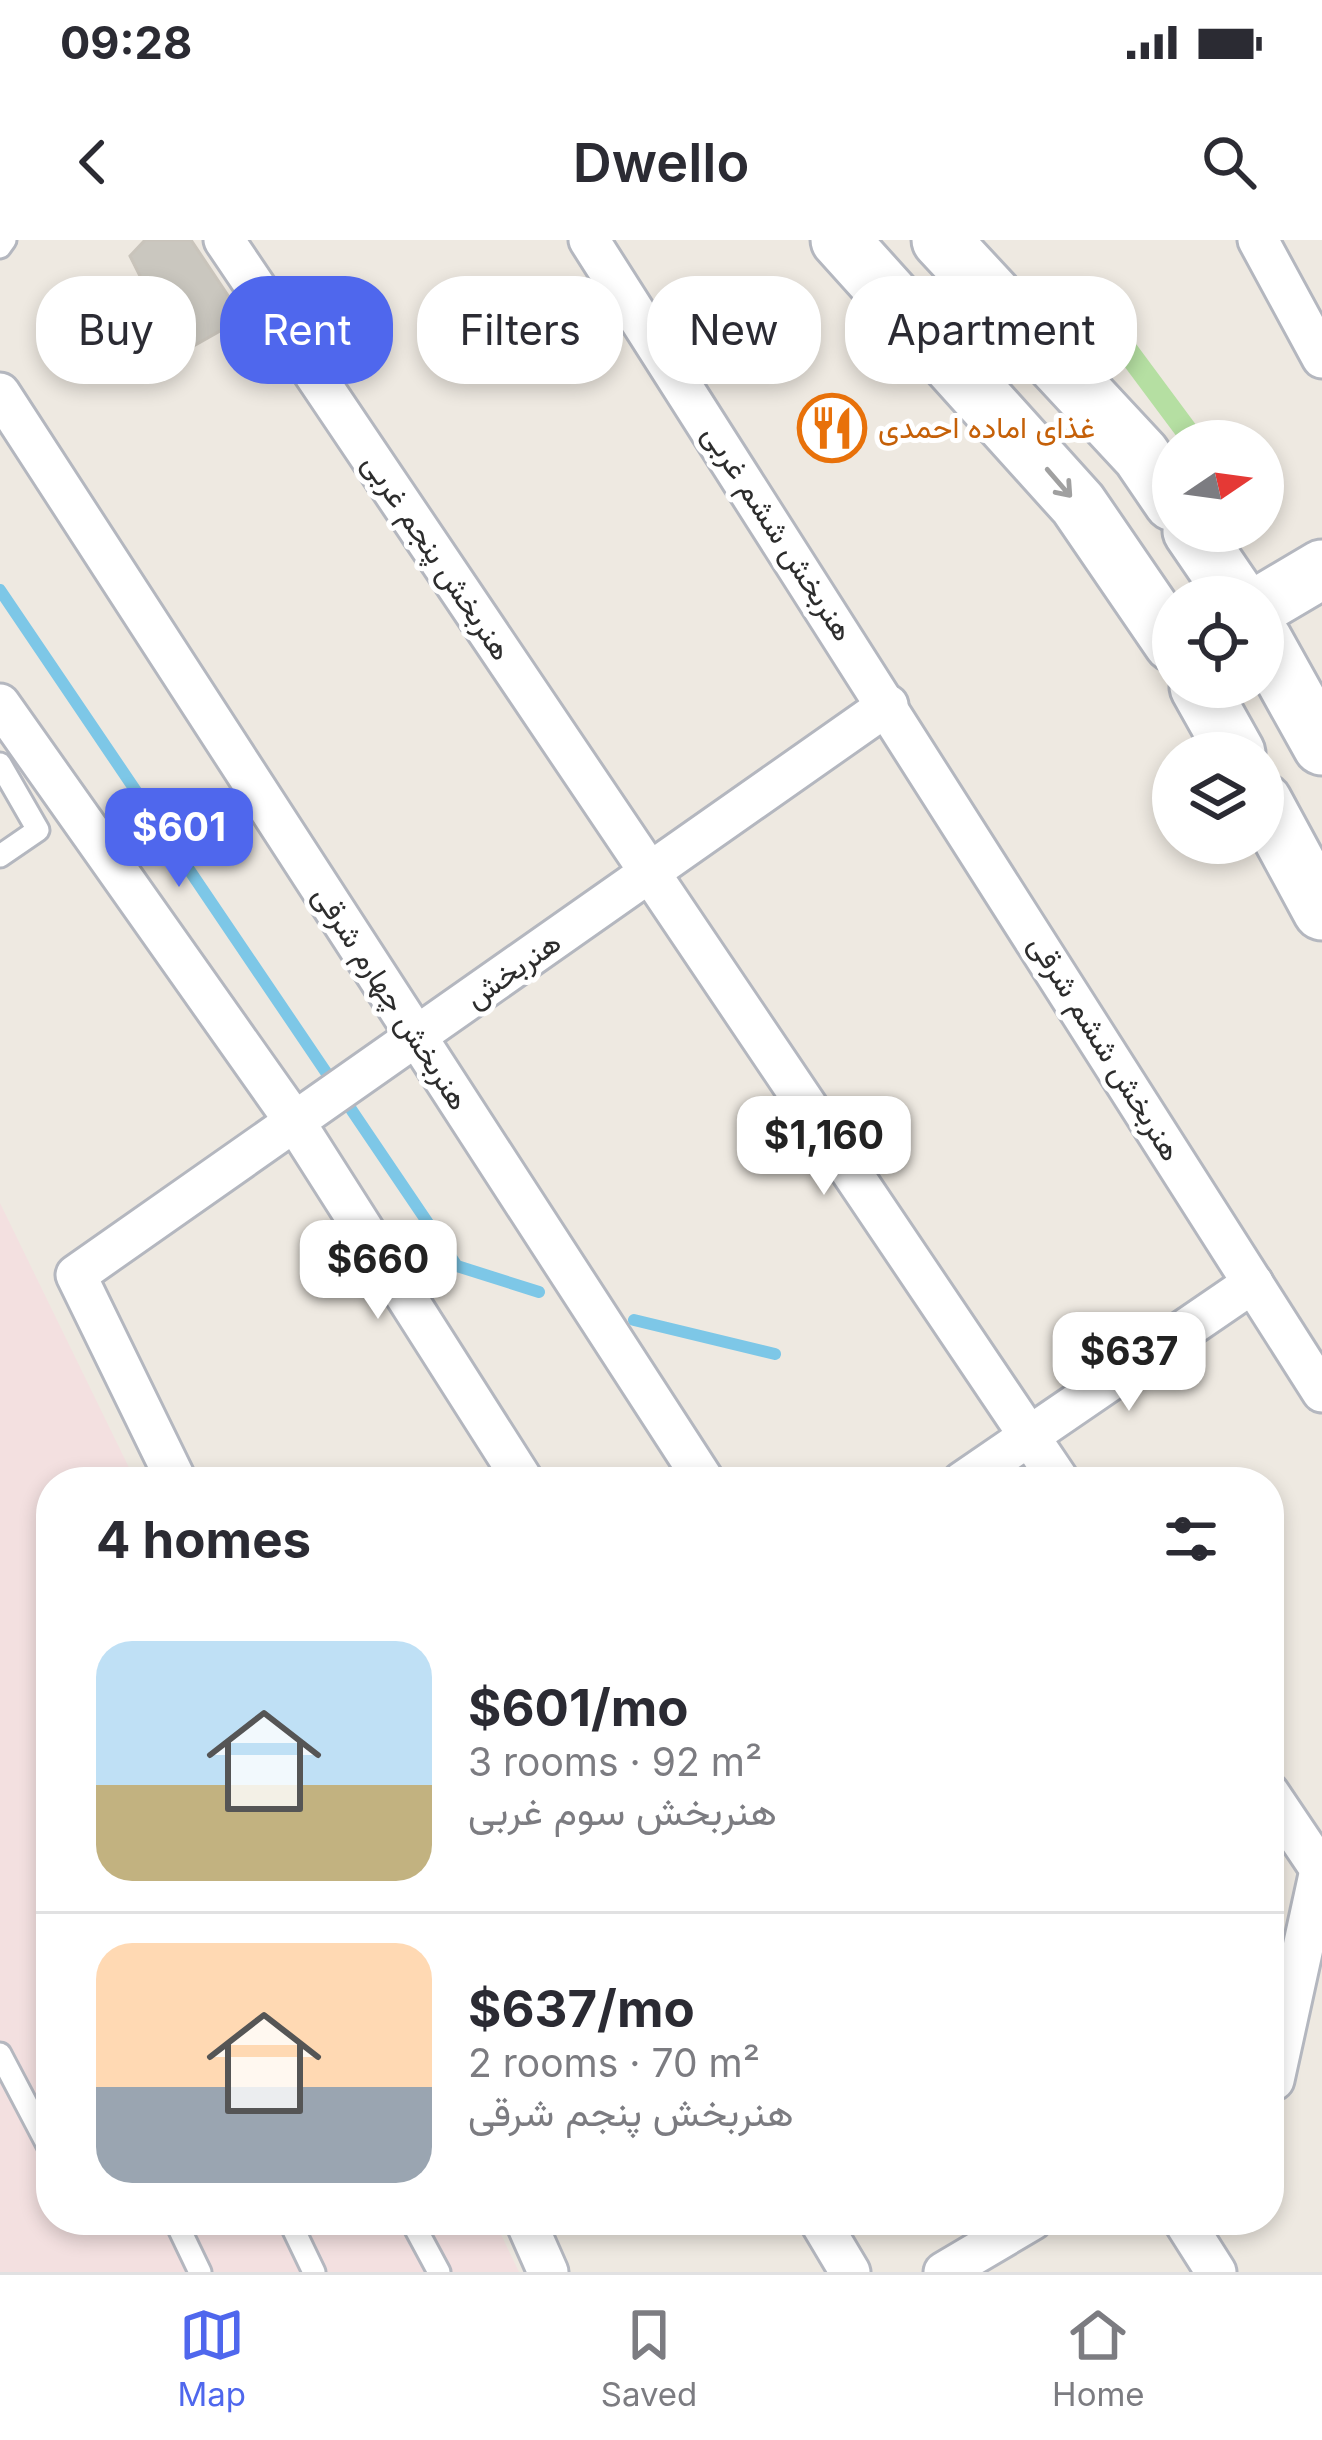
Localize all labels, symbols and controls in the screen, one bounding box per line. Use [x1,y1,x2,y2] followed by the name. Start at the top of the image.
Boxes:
[60,15,192,70] text: 09:28
[60,129,126,195] icon: back
[1196,129,1262,195] icon: search
[573,130,749,195] text: Dwello
[36,276,196,384] chip: Buy
[220,276,393,384] chip: Rent
[417,276,623,384] chip: Filters
[647,276,821,384] chip: New
[845,276,1137,384] chip: Apartment
[797,393,867,463] restaurant icon: غذای اماده احمدی
[878,409,1095,446] place label: غذای اماده احمدی
[694,418,862,648] street label: هنربخش ششم غربی
[1152,420,1284,552] north arrow
[1152,420,1284,864] map controls
[353,446,520,668] street label: هنربخش پنجم غربی
[1045,467,1072,497] one-way arrow
[1152,576,1284,708] button: locate
[1152,732,1284,864] button: layers
[108,788,250,890] pin: $601
[132,803,226,850] text: $601
[303,879,478,1118] street label: هنربخش چهارم شرقی
[458,923,568,1016] street label: هنربخش
[1020,928,1190,1168] street label: هنربخش ششم شرقی
[726,1096,922,1198] pin: $1,160
[764,1111,884,1158] text: $1,160
[307,1220,449,1322] pin: $660
[327,1235,429,1282] text: $660
[1058,1312,1200,1414] pin: $637
[1080,1327,1178,1374] text: $637
[1158,1506,1224,1572] icon: filters
[96,1509,311,1570] text: 4 homes
[468,1677,689,1738] text: $601/mo
[192,1689,336,1833] icon: home
[468,1738,762,1785] text: 3 rooms · 92 m²
[468,1787,777,1834] text: هنربخش سوم غربی
[468,1978,695,2039] text: $637/mo
[192,1991,336,2135] icon: home
[468,2039,760,2086] text: 2 rooms · 70 m²
[468,2088,793,2135] text: هنربخش پنجم شرقی
[177,2302,246,2414] tab: Map
[601,2302,697,2414] tab: Saved
[1052,2302,1145,2414] tab: Home

